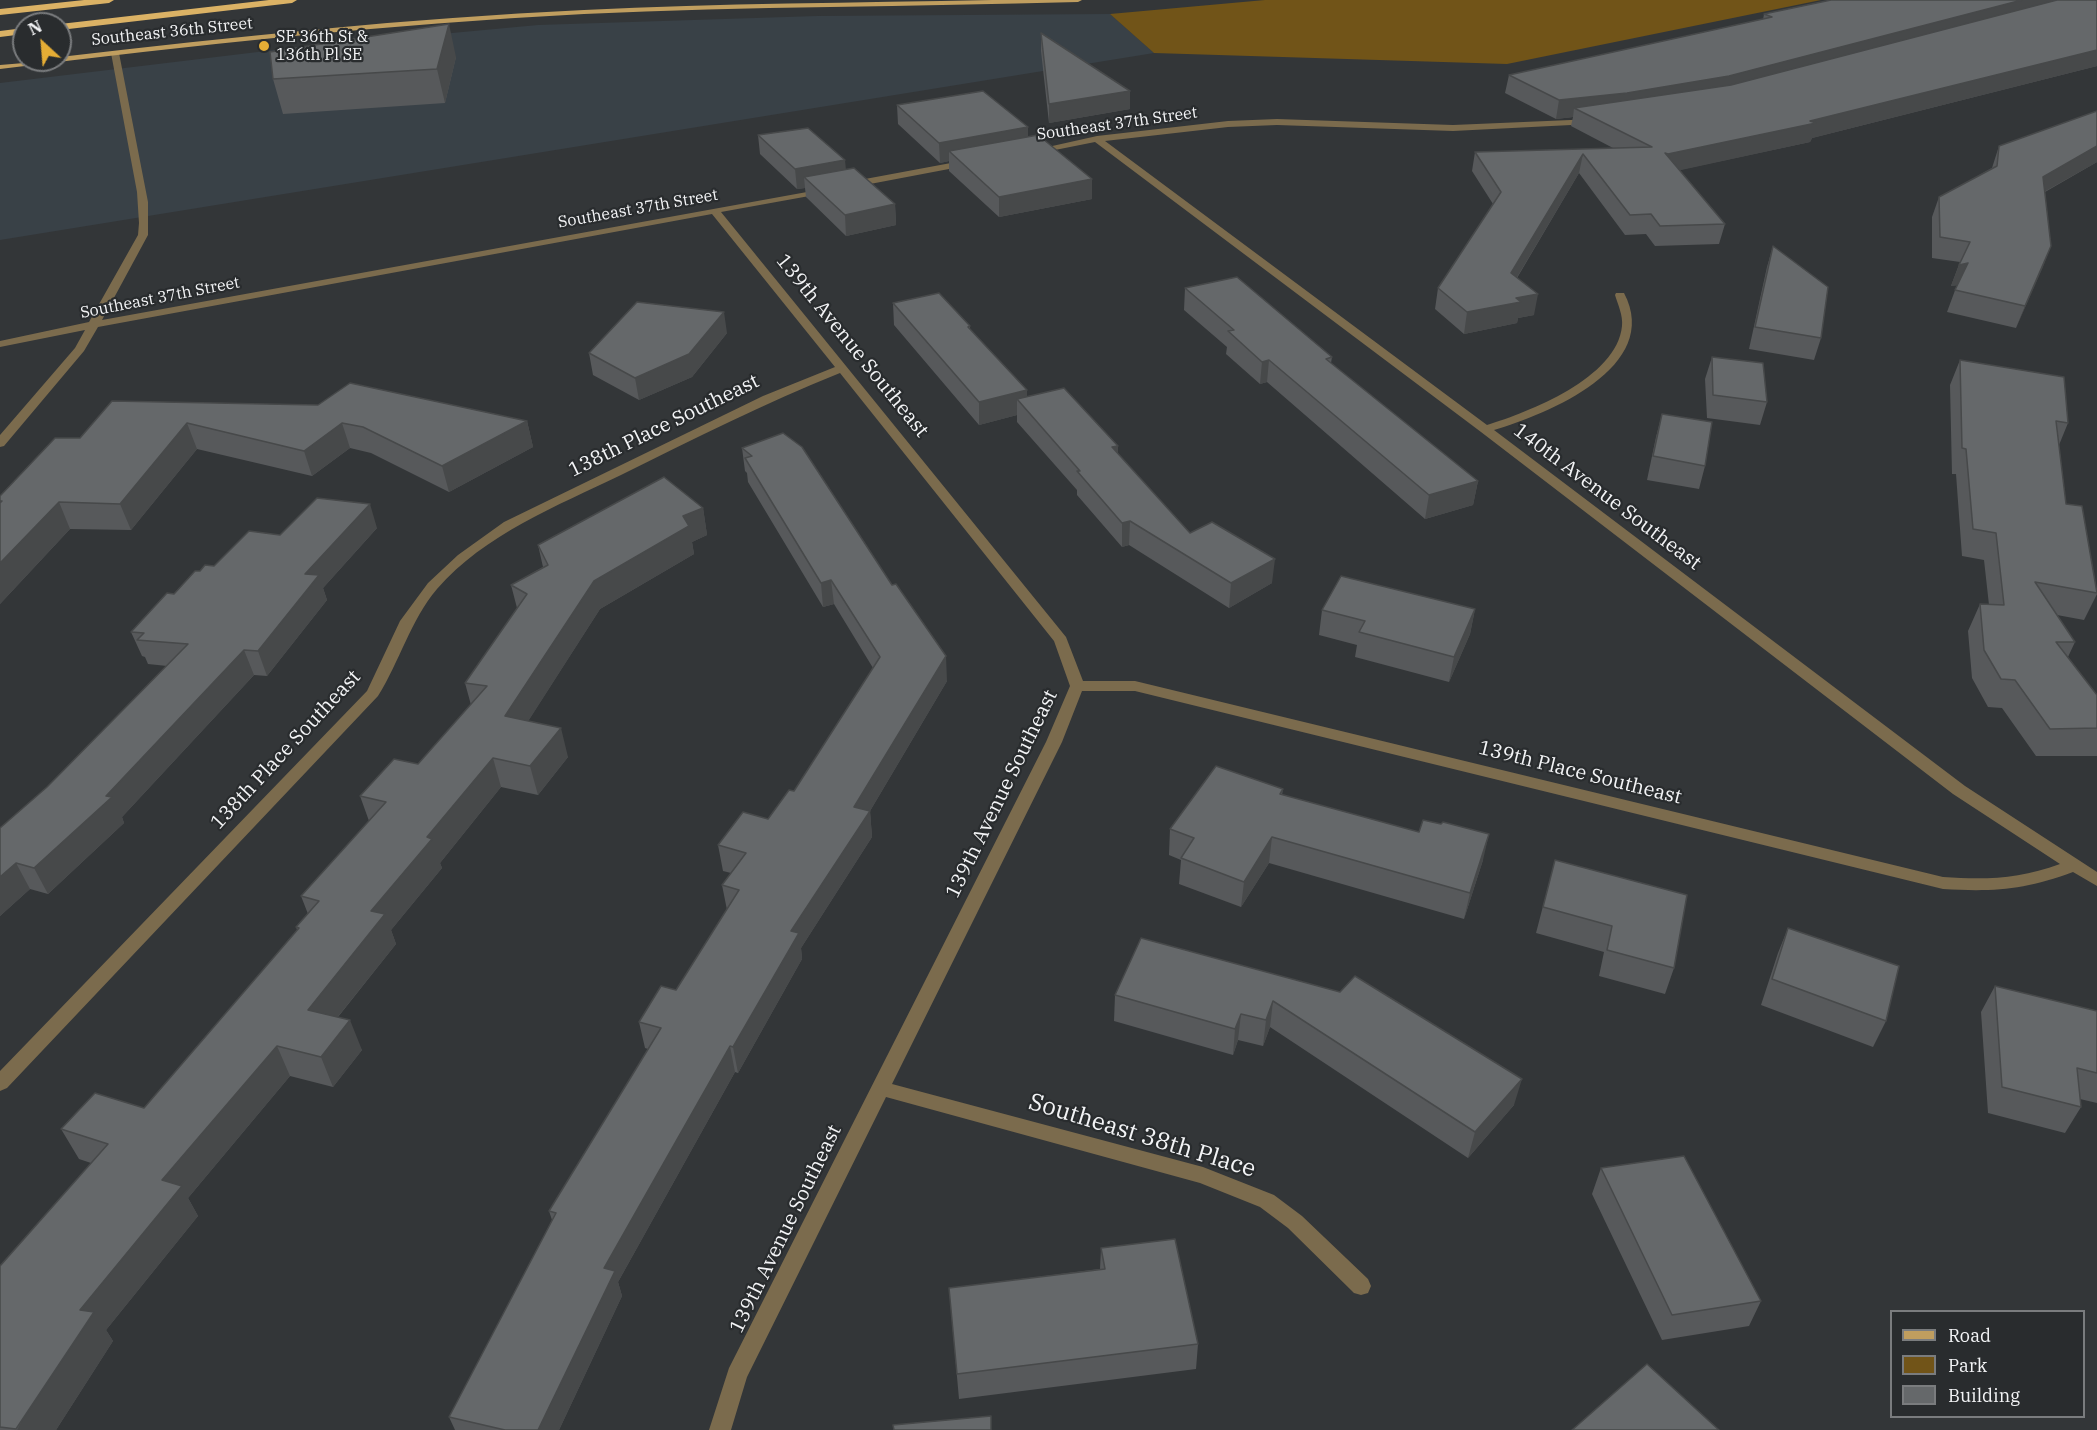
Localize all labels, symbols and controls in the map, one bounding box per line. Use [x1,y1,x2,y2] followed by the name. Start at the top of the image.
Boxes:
[12,12,72,72] north arrow
[90,14,254,50] street label: Southeast 36th Street
[25,16,45,39] text: N
[276,27,368,65] place label: SE 36th St & 136th Pl SE
[257,39,271,53] marker: SE 36th St & 136th Pl SE
[1035,103,1199,145] street label: Southeast 37th Street
[557,185,719,233] street label: Southeast 37th Street
[771,250,933,442] street label: 139th Avenue Southeast
[79,273,241,323] street label: Southeast 37th Street
[565,370,763,482] street label: 138th Place Southeast
[1508,419,1706,575] street label: 140th Avenue Southeast
[206,666,366,834] street label: 138th Place Southeast
[941,686,1063,902] street label: 139th Avenue Southeast
[1476,736,1684,810] street label: 139th Place Southeast
[1025,1088,1259,1184] street label: Southeast 38th Place
[725,1121,847,1337] street label: 139th Avenue Southeast
[1890,1310,2085,1418] legend
[1948,1324,1991,1347] text: Road
[1948,1354,1987,1377] text: Park
[1948,1384,2020,1407] text: Building

